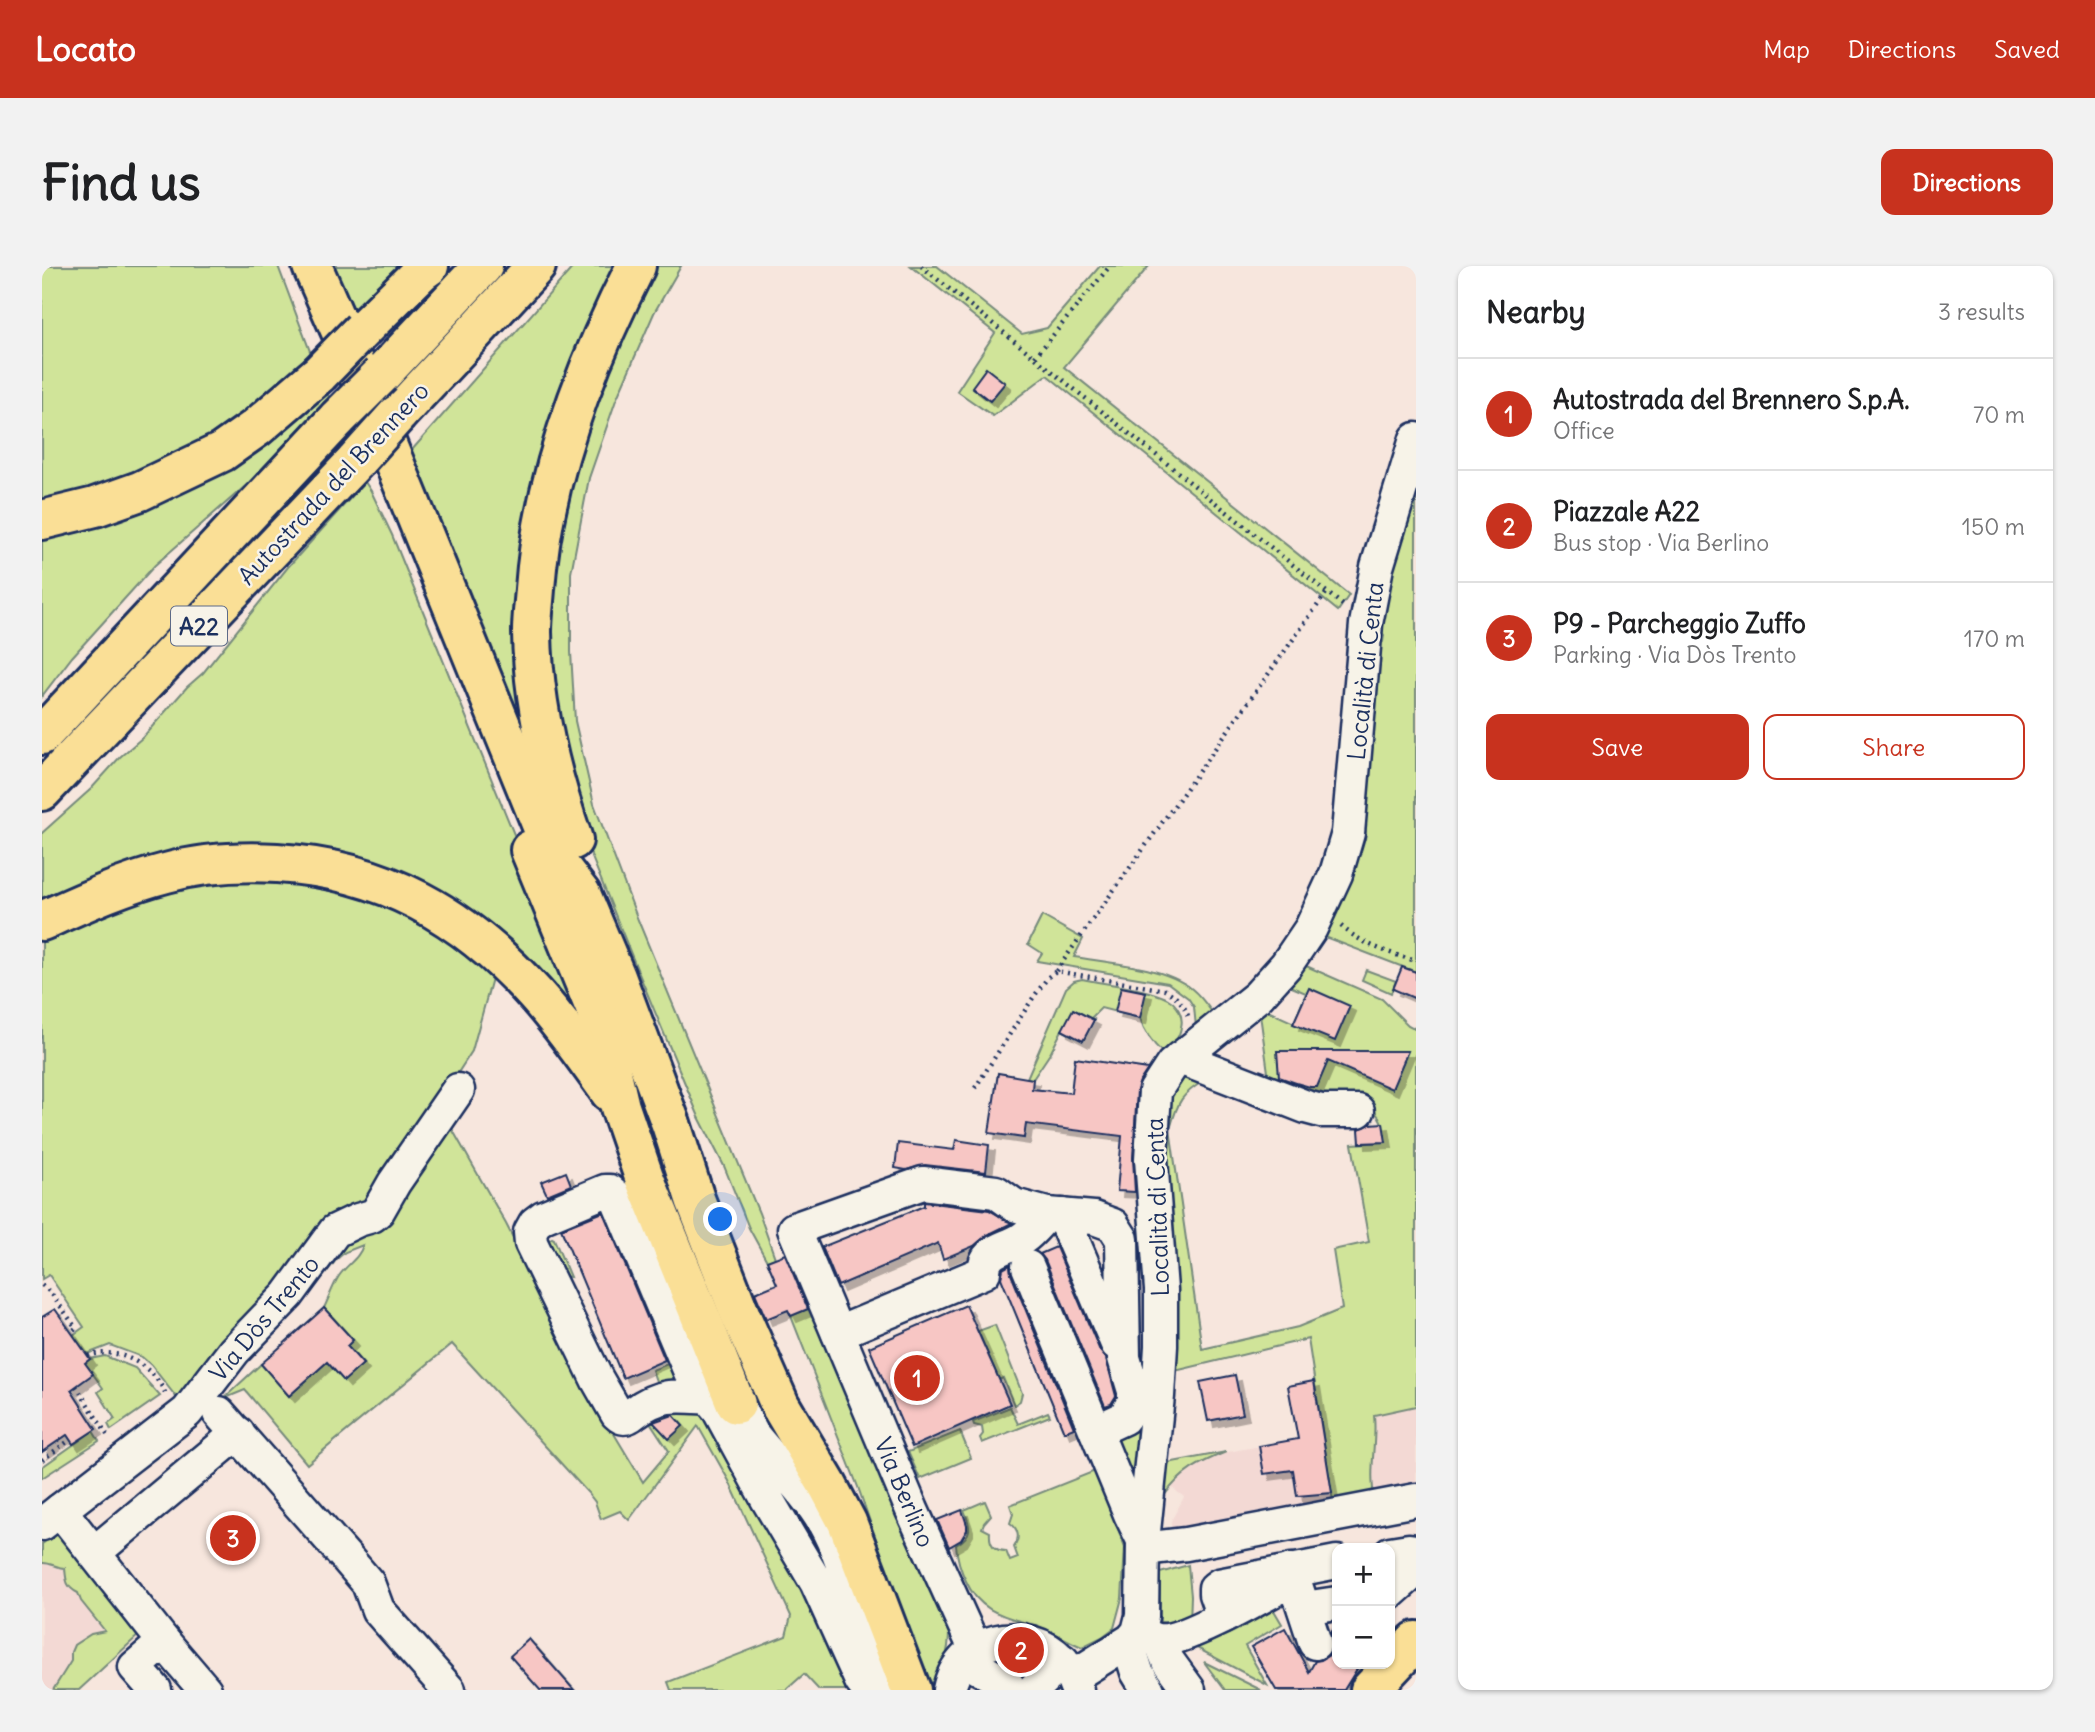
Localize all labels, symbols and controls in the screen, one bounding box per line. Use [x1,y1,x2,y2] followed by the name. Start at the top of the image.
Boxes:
[35,28,136,70] text: Locato
[1763,34,1810,64] text: Map
[1848,34,1956,64] text: Directions
[1994,34,2060,64] text: Saved
[1881,149,2053,215] button: Directions
[42,152,200,213] text: Find us
[1486,293,1586,331] text: Nearby
[1938,297,2025,326] text: 3 results
[231,375,435,591] street label: Autostrada del Brennero
[1553,383,1910,416] text: Autostrada del Brennero S.p.A.
[1504,400,1514,429] text: 1
[1973,400,2025,429] text: 70 m
[1553,416,1615,445] text: Office
[1553,495,1700,528] text: Piazzale A22
[1503,512,1515,541] text: 2
[1962,512,2025,541] text: 150 m
[1553,528,1769,557] text: Bus stop · Via Berlino
[1341,580,1389,762] street label: Località di Centa
[171,606,227,646] road number: A22
[1553,607,1806,640] text: P9 - Parcheggio Zuffo
[1502,624,1516,653] text: 3
[1964,624,2025,653] text: 170 m
[1553,640,1797,669] text: Parking · Via Dòs Trento
[1486,714,1749,780] button: Save
[1763,714,2025,780] button: Share
[1139,1117,1175,1297] street label: Località di Centa
[703,1202,737,1236] your location
[203,1249,325,1387] street label: Via Dòs Trento
[894,1352,940,1404] pin: 1
[868,1433,942,1551] street label: Via Berlino
[210,1512,256,1564] pin: 3
[1332,1543,1395,1669] map controls
[1332,1543,1395,1606] button: +
[1332,1606,1395,1669] button: −
[998,1624,1044,1676] pin: 2

